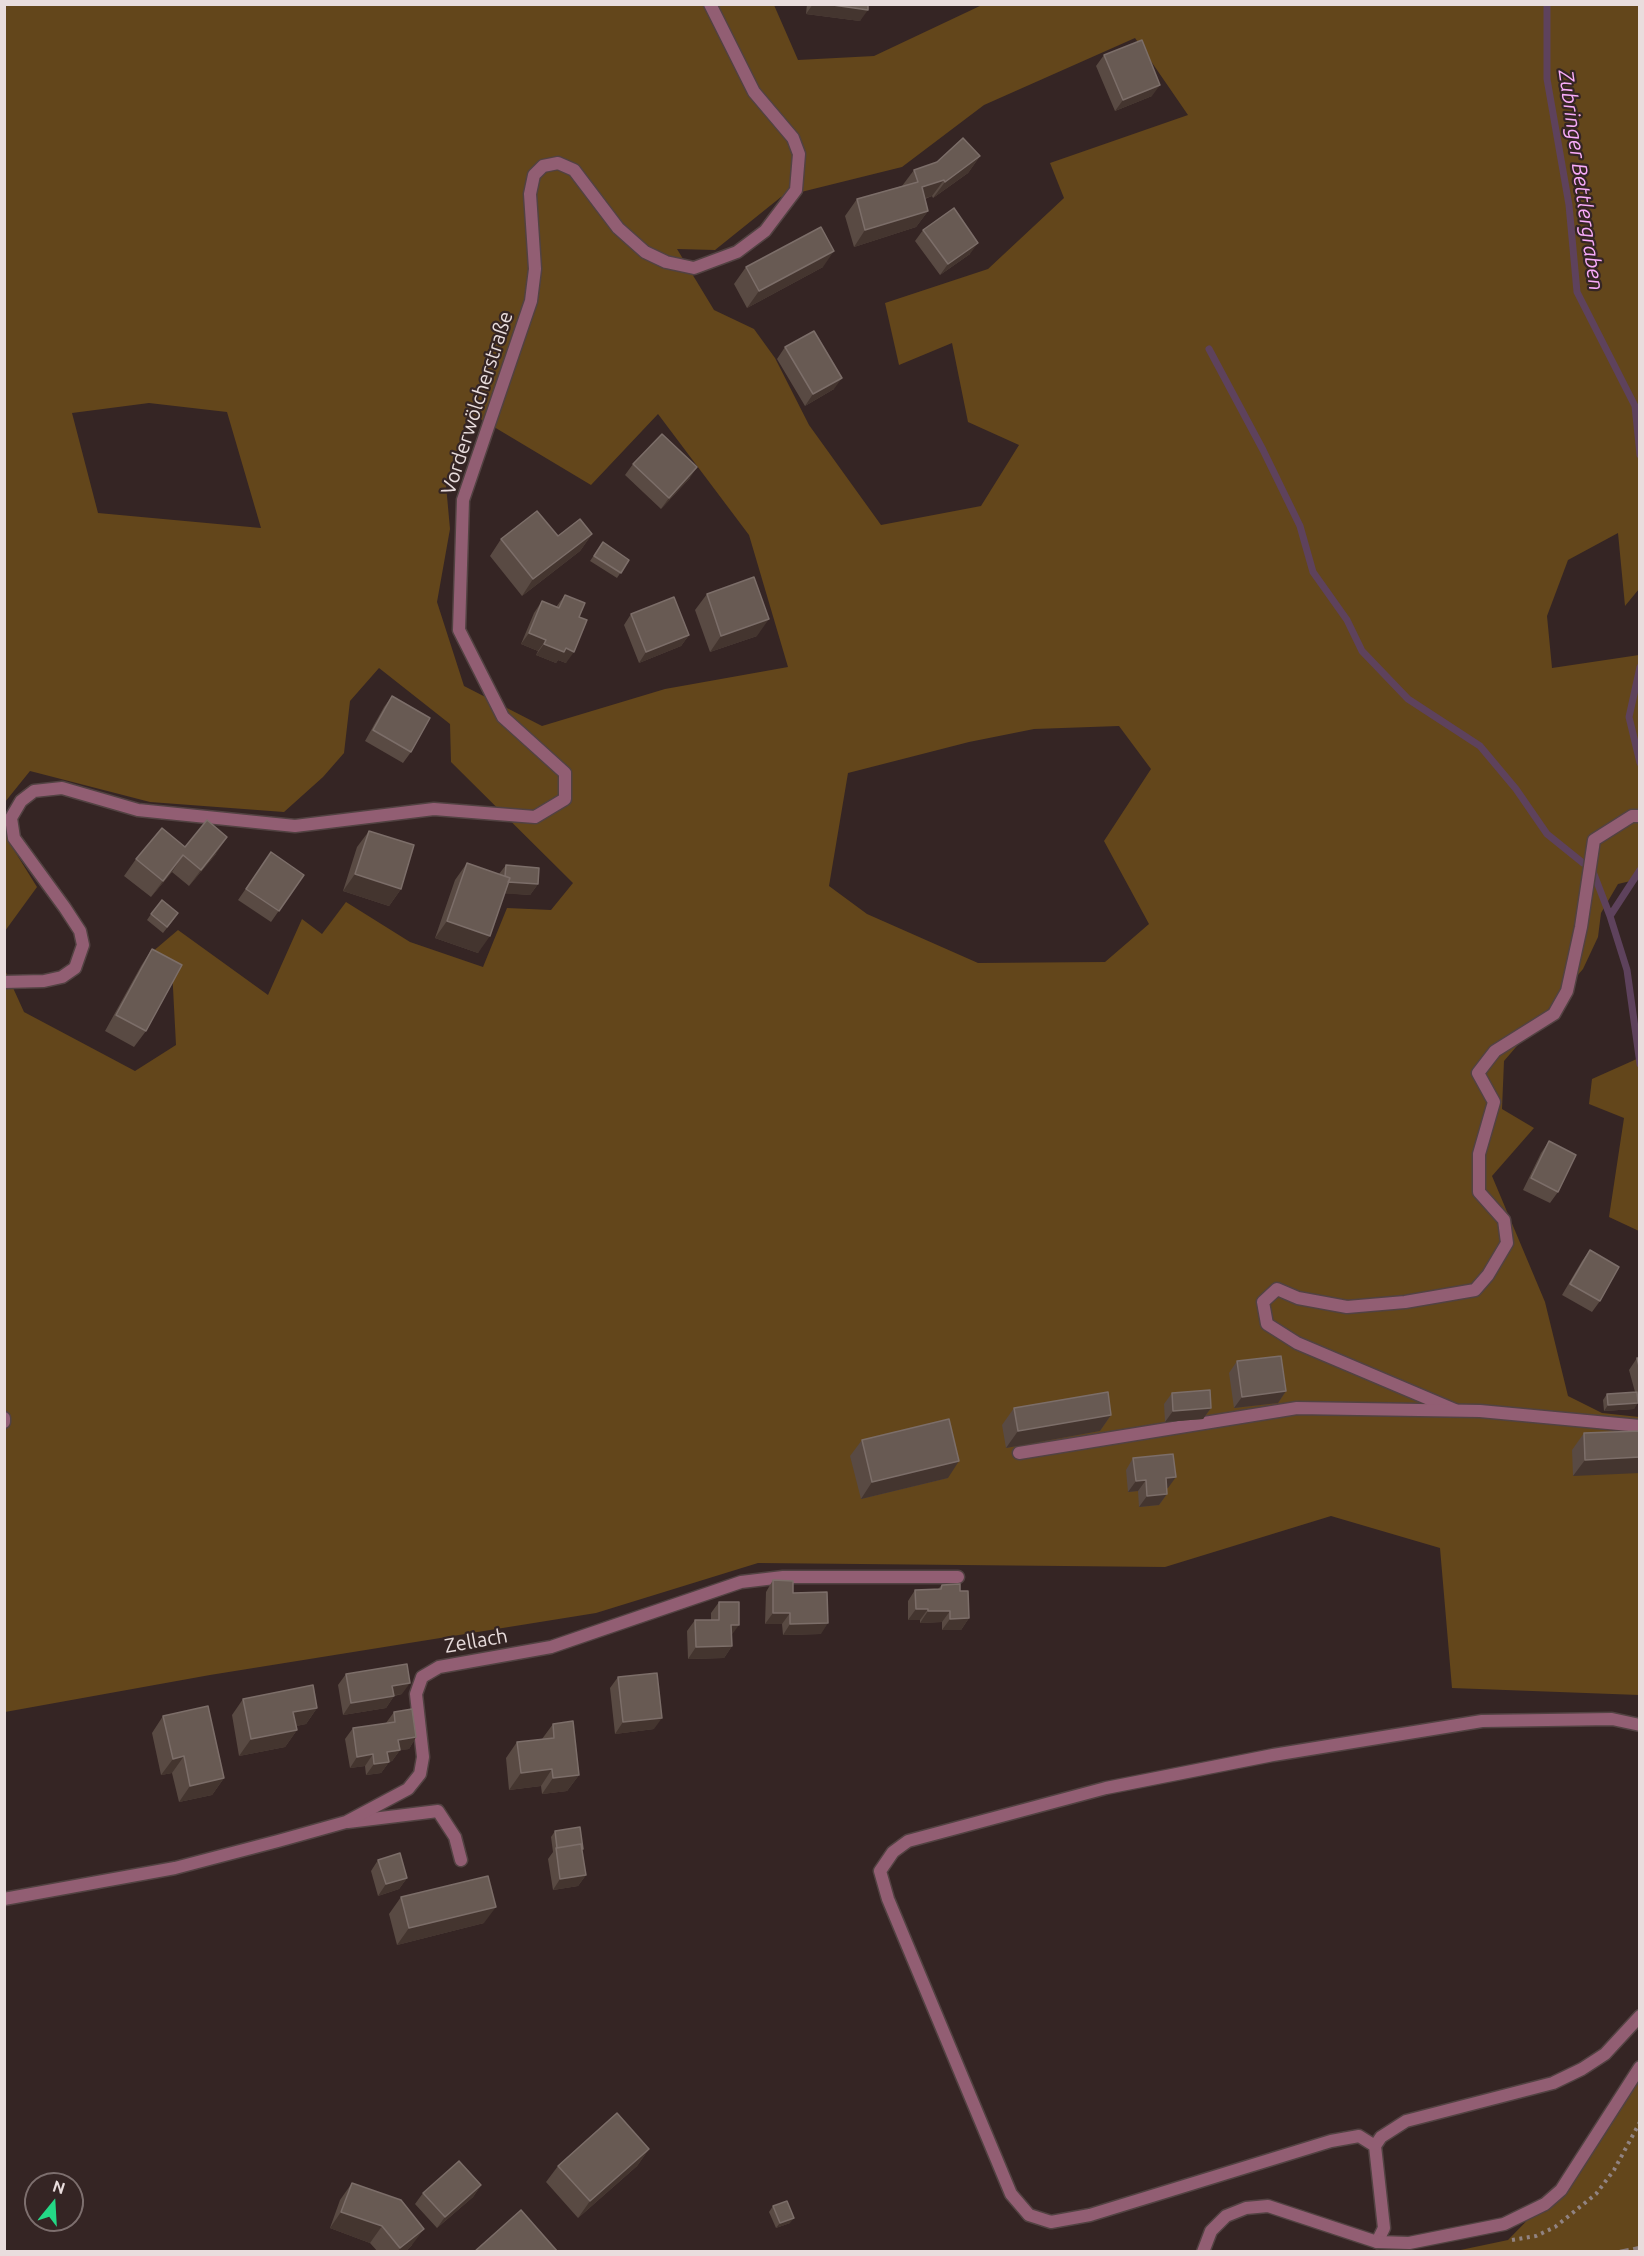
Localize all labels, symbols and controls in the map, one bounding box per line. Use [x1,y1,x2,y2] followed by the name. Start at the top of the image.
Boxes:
[1553,68,1609,292] water label: Zubringer Bettlergraben
[436,308,518,498] street label: Vorderwölcherstraße
[442,1624,510,1658] street label: Zellach
[24,2172,84,2232] north arrow
[50,2176,67,2197] text: N

